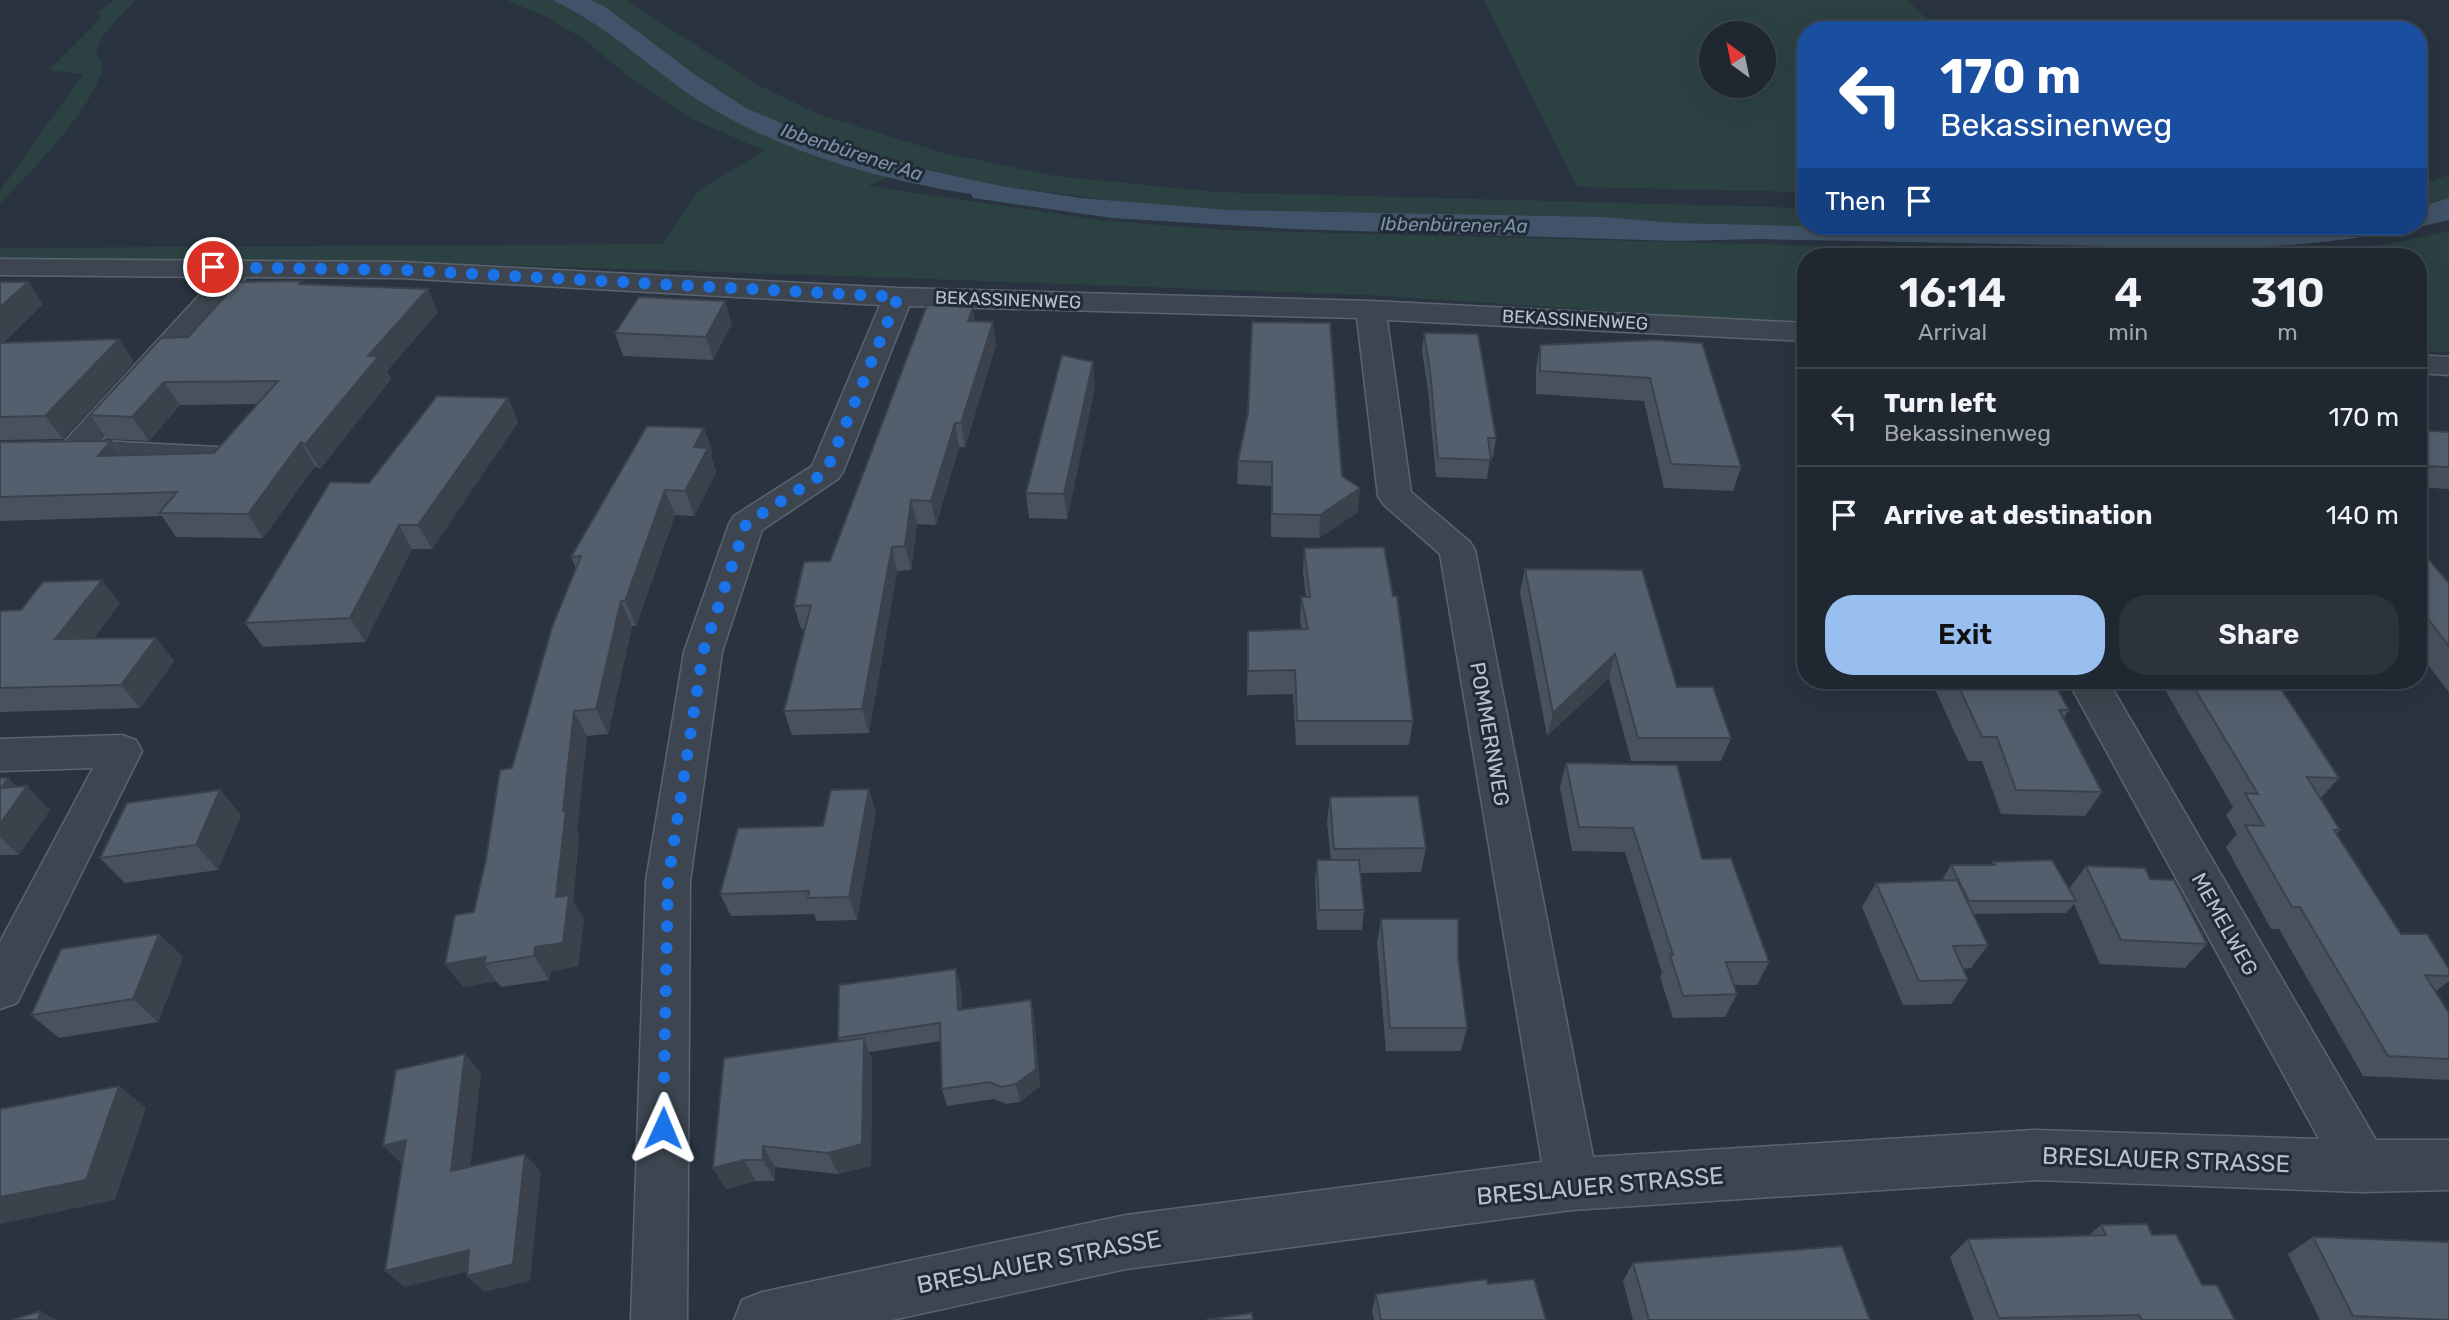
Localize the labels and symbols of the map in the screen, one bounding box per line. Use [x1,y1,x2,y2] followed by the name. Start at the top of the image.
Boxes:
[1699,21,1776,98] north arrow
[778,118,926,186] water label: Ibbenbürener Aa
[1380,212,1528,238] water label: Ibbenbürener Aa
[183,237,243,297] pin
[934,286,1082,314] street label: BEKASSINENWEG
[1501,305,1649,335] street label: BEKASSINENWEG
[1465,660,1515,808] street label: POMMERNWEG
[2187,868,2263,980] street label: MEMELWEG
[626,1091,700,1165] position arrow
[2042,1142,2290,1178] street label: BRESLAUER STRASSE
[1475,1161,1725,1211] street label: BRESLAUER STRASSE
[915,1225,1163,1299] street label: BRESLAUER STRASSE

